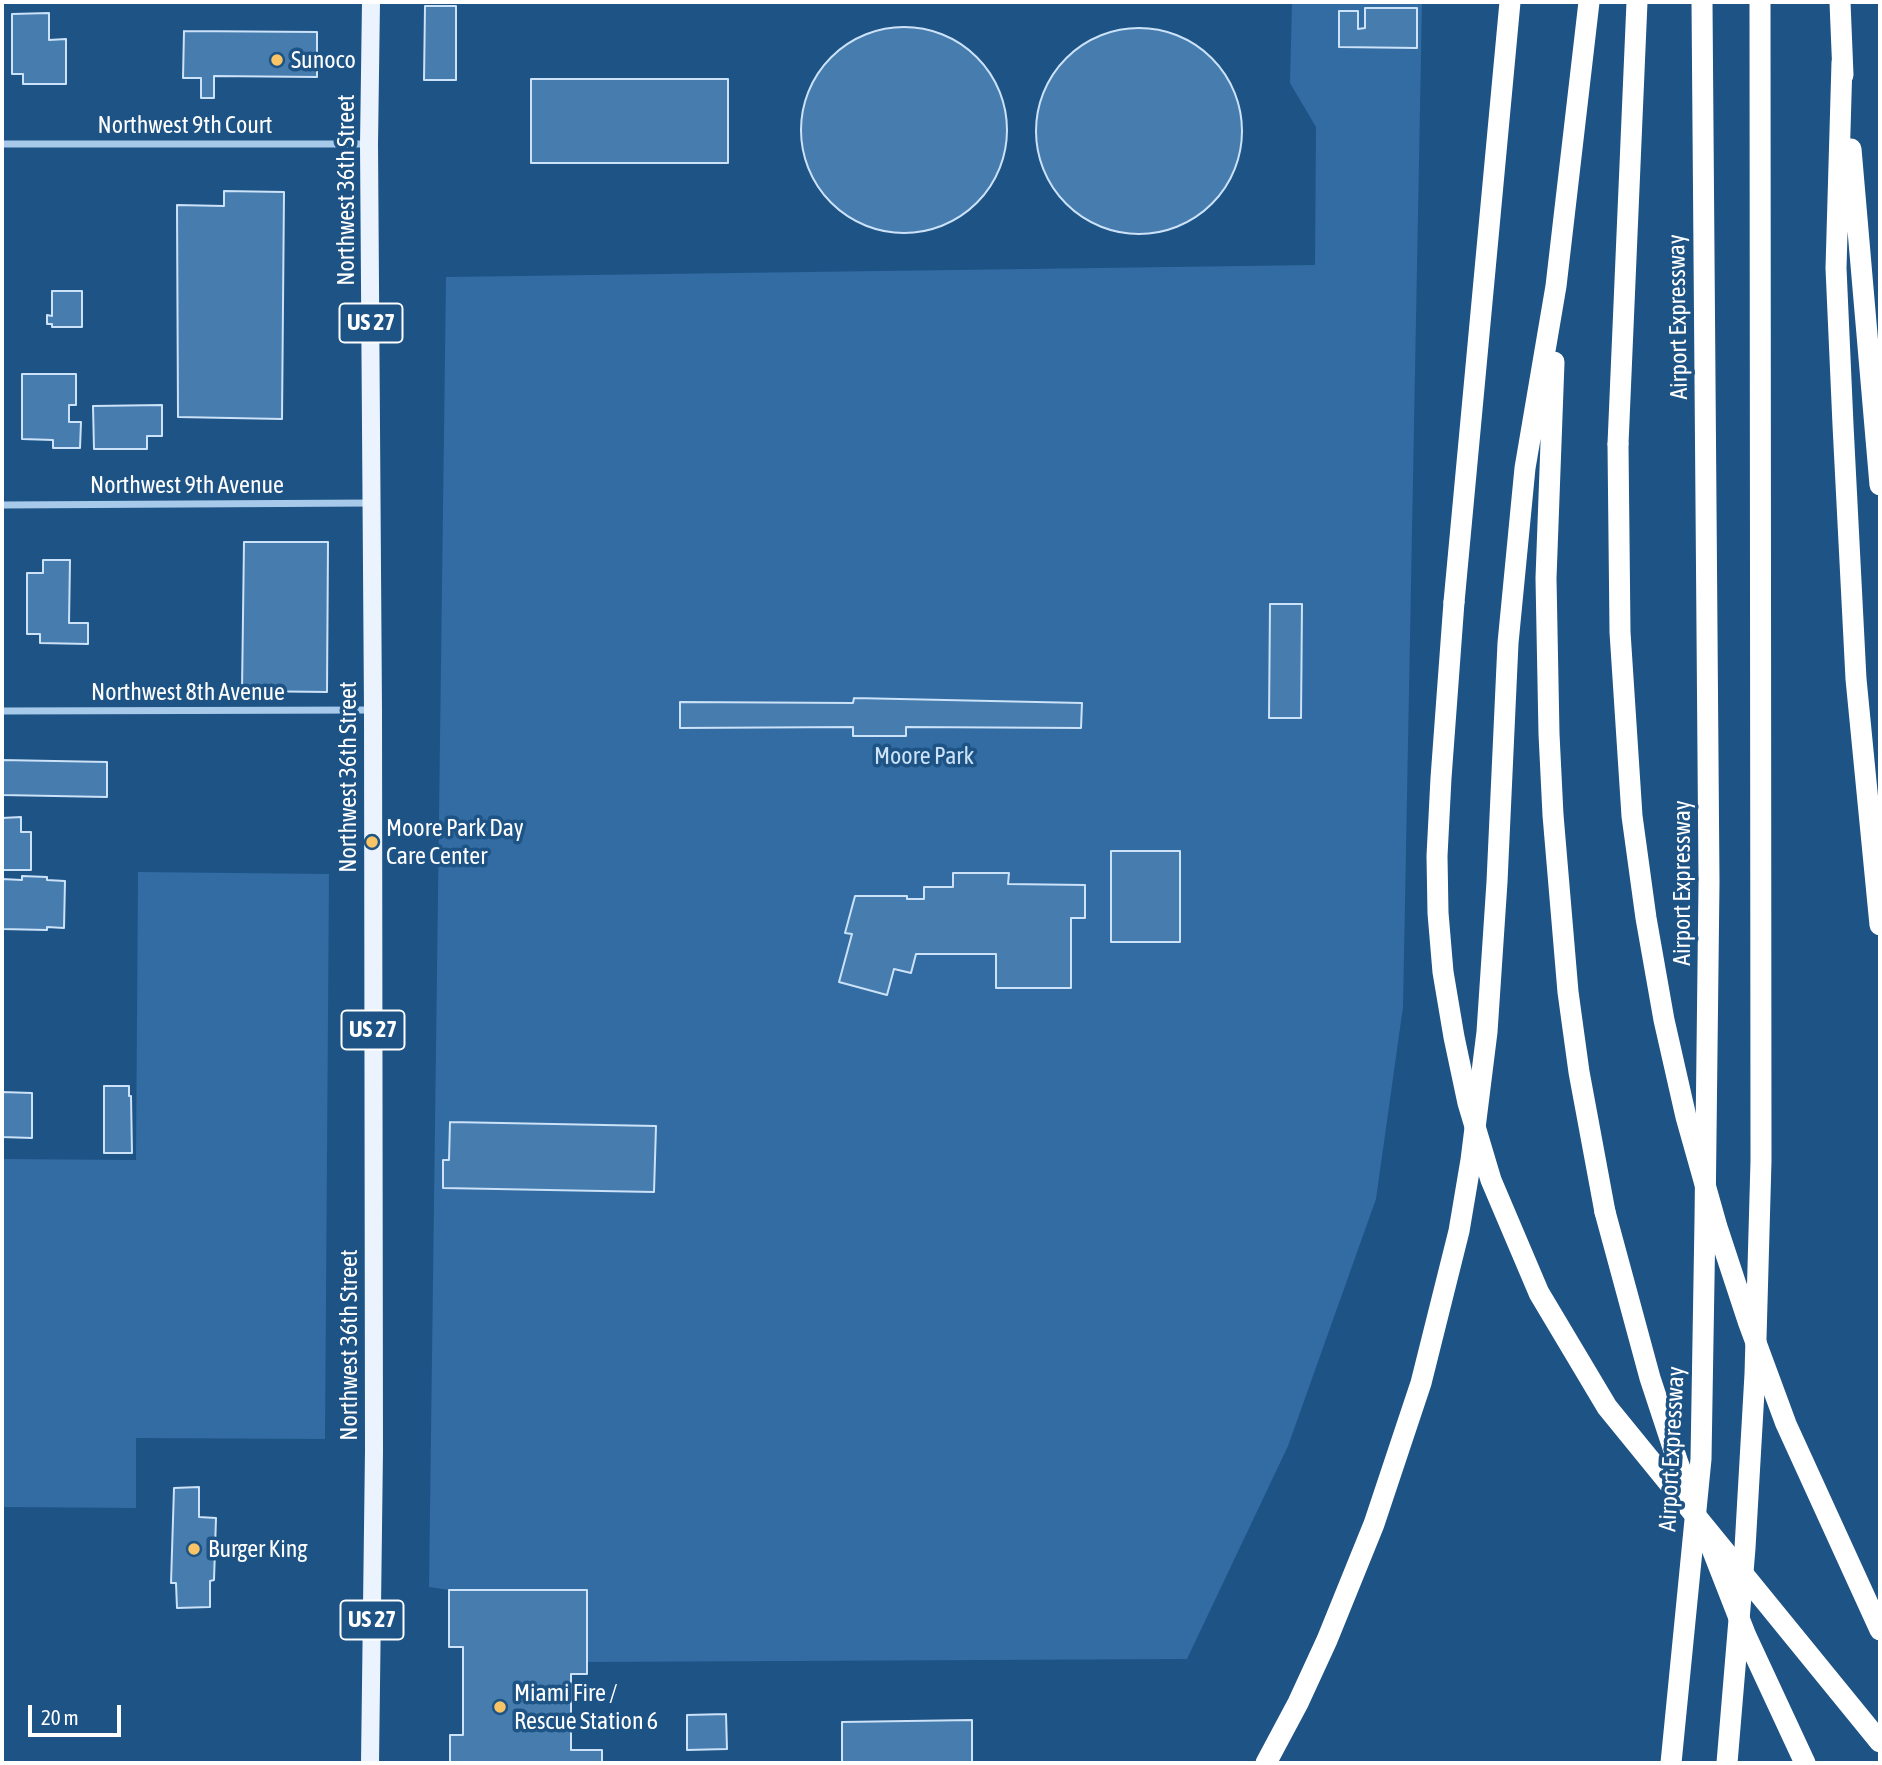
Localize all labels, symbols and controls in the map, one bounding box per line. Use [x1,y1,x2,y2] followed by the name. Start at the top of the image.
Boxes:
[291,46,356,74] place label: Sunoco
[269,52,285,68] marker: Sunoco
[332,94,360,286] street label: Northwest 36th Street
[97,111,273,139] street label: Northwest 9th Court
[1662,234,1694,400] street label: Airport Expressway
[340,304,402,342] road number: US 27
[90,471,284,499] street label: Northwest 9th Avenue
[91,678,285,706] street label: Northwest 8th Avenue
[334,681,362,873] street label: Northwest 36th Street
[874,742,974,770] park label: Moore Park
[1668,800,1696,966] street label: Airport Expressway
[386,814,524,870] place label: Moore Park Day Care Center
[364,834,380,850] marker: Moore Park Day Care Center
[342,1010,404,1050] road number: US 27
[335,1249,363,1441] street label: Northwest 36th Street
[1653,1366,1691,1532] street label: Airport Expressway
[208,1535,308,1563] place label: Burger King
[186,1541,202,1557] marker: Burger King
[340,1600,404,1639] road number: US 27
[514,1679,658,1735] place label: Miami Fire / Rescue Station 6
[32,1692,124,1736] scale bar
[492,1699,508,1715] marker: Miami Fire / Rescue Station 6
[41,1705,79,1729] text: 20 m

